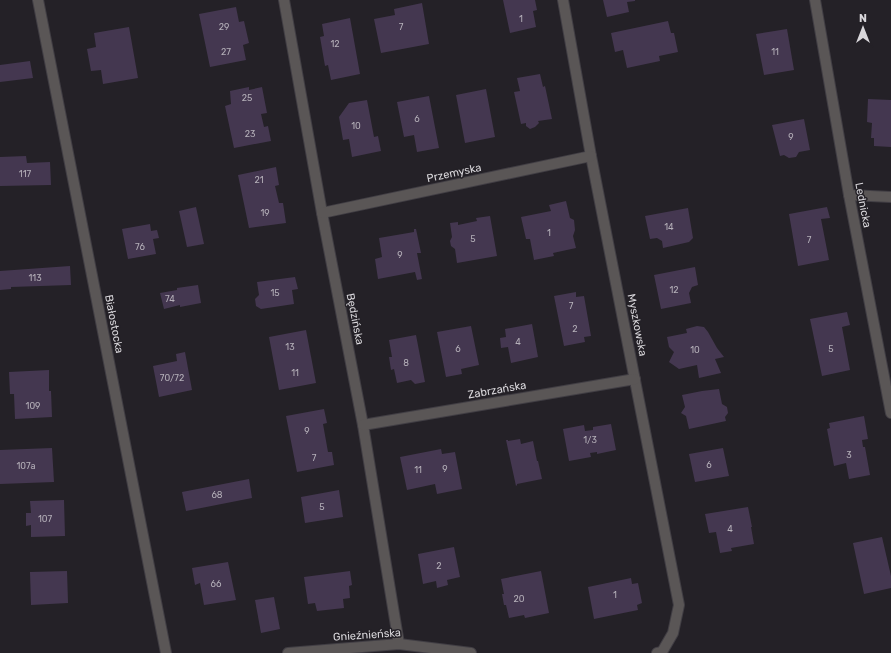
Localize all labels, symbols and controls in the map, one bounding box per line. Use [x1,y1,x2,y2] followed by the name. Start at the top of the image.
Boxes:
[843,8,883,48] north arrow
[859,12,867,25] text: N
[519,14,523,24] house number: 1
[219,22,229,32] house number: 29
[399,22,404,32] house number: 7
[330,39,340,49] house number: 12
[221,47,231,57] house number: 27
[771,47,779,57] house number: 11
[242,93,252,103] house number: 25
[414,114,420,124] house number: 6
[351,121,361,131] house number: 10
[245,129,255,139] house number: 23
[788,132,794,142] house number: 9
[425,161,483,185] street label: Przemyska
[19,169,32,179] house number: 117
[254,175,264,185] house number: 21
[852,181,874,229] street label: Lednicka
[260,208,270,218] house number: 19
[664,222,674,232] house number: 14
[547,228,551,238] house number: 1
[470,234,476,244] house number: 5
[807,235,812,245] house number: 7
[135,242,145,252] house number: 76
[397,250,403,260] house number: 9
[28,273,42,283] house number: 113
[669,285,679,295] house number: 12
[270,288,280,298] house number: 15
[344,292,366,346] street label: Będzińska
[625,293,649,357] street label: Myszkowska
[102,294,126,354] street label: Białostocka
[165,294,175,304] house number: 74
[569,301,574,311] house number: 7
[572,324,578,334] house number: 2
[515,337,521,347] house number: 4
[285,342,295,352] house number: 13
[455,344,461,354] house number: 6
[828,344,834,354] house number: 5
[690,345,700,355] house number: 10
[403,358,409,368] house number: 8
[291,368,299,378] house number: 11
[160,373,184,383] house number: 70/72
[467,378,527,402] street label: Zabrzańska
[26,401,40,411] house number: 109
[304,426,310,436] house number: 9
[583,435,597,445] house number: 1/3
[846,450,852,460] house number: 3
[312,453,317,463] house number: 7
[706,460,712,470] house number: 6
[16,461,36,471] house number: 107a
[442,464,448,474] house number: 9
[414,465,422,475] house number: 11
[211,490,223,500] house number: 68
[319,502,325,512] house number: 5
[38,514,52,524] house number: 107
[727,524,733,534] house number: 4
[436,561,442,571] house number: 2
[211,579,222,589] house number: 66
[613,590,617,600] house number: 1
[514,594,525,604] house number: 20
[333,626,401,644] street label: Gnieźnieńska

